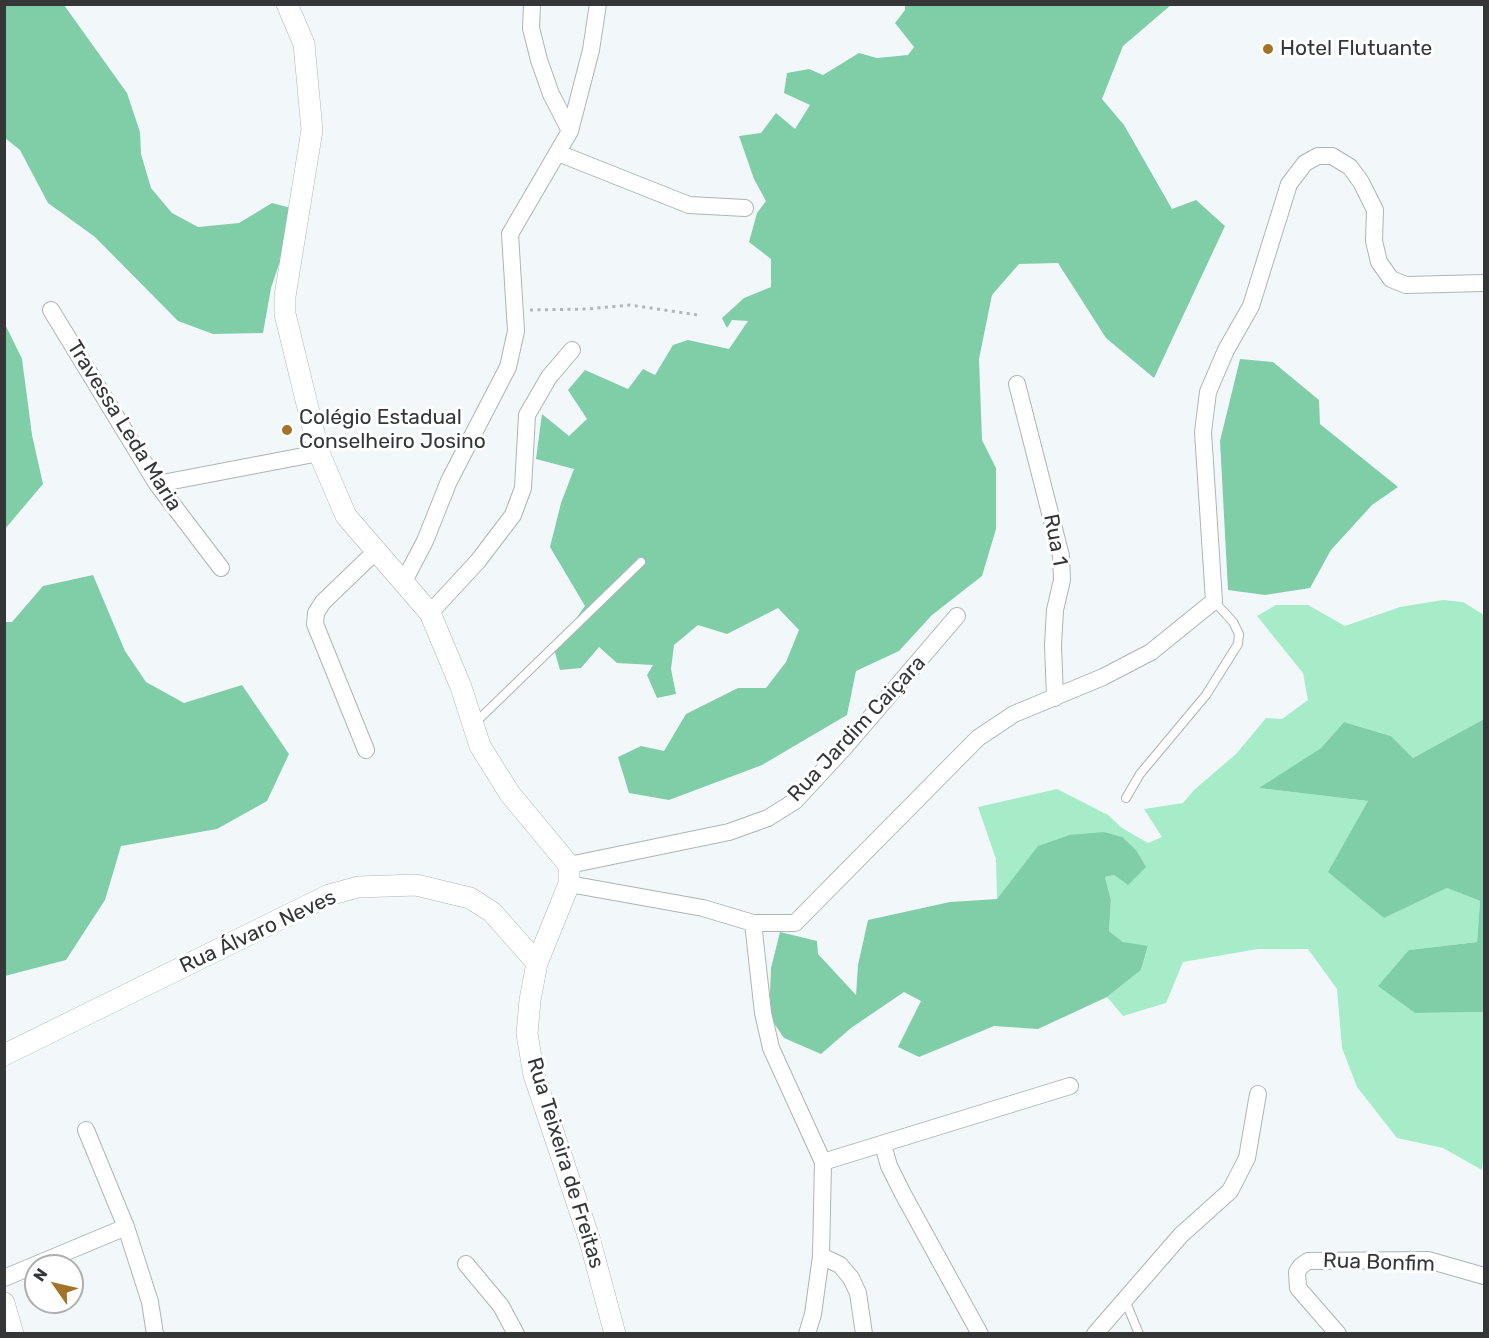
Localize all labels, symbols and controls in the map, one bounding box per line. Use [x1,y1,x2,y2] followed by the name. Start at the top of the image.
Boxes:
[1280,36,1432,62] place label: Hotel Flutuante
[1261,42,1275,56] marker: Hotel Flutuante
[61,336,187,516] street label: Travessa Leda Maria
[299,405,486,455] place label: Colégio Estadual Conselheiro Josino
[280,423,294,437] marker: Colégio Estadual Conselheiro Josino
[1038,512,1072,568] street label: Rua 1
[783,651,931,807] street label: Rua Jardim Caiçara
[176,885,340,979] street label: Rua Álvaro Neves
[521,1055,609,1271] street label: Rua Teixeira de Freitas
[1323,1248,1435,1278] street label: Rua Bonfim
[24,1254,84,1314] north arrow
[29,1265,51,1285] text: N

